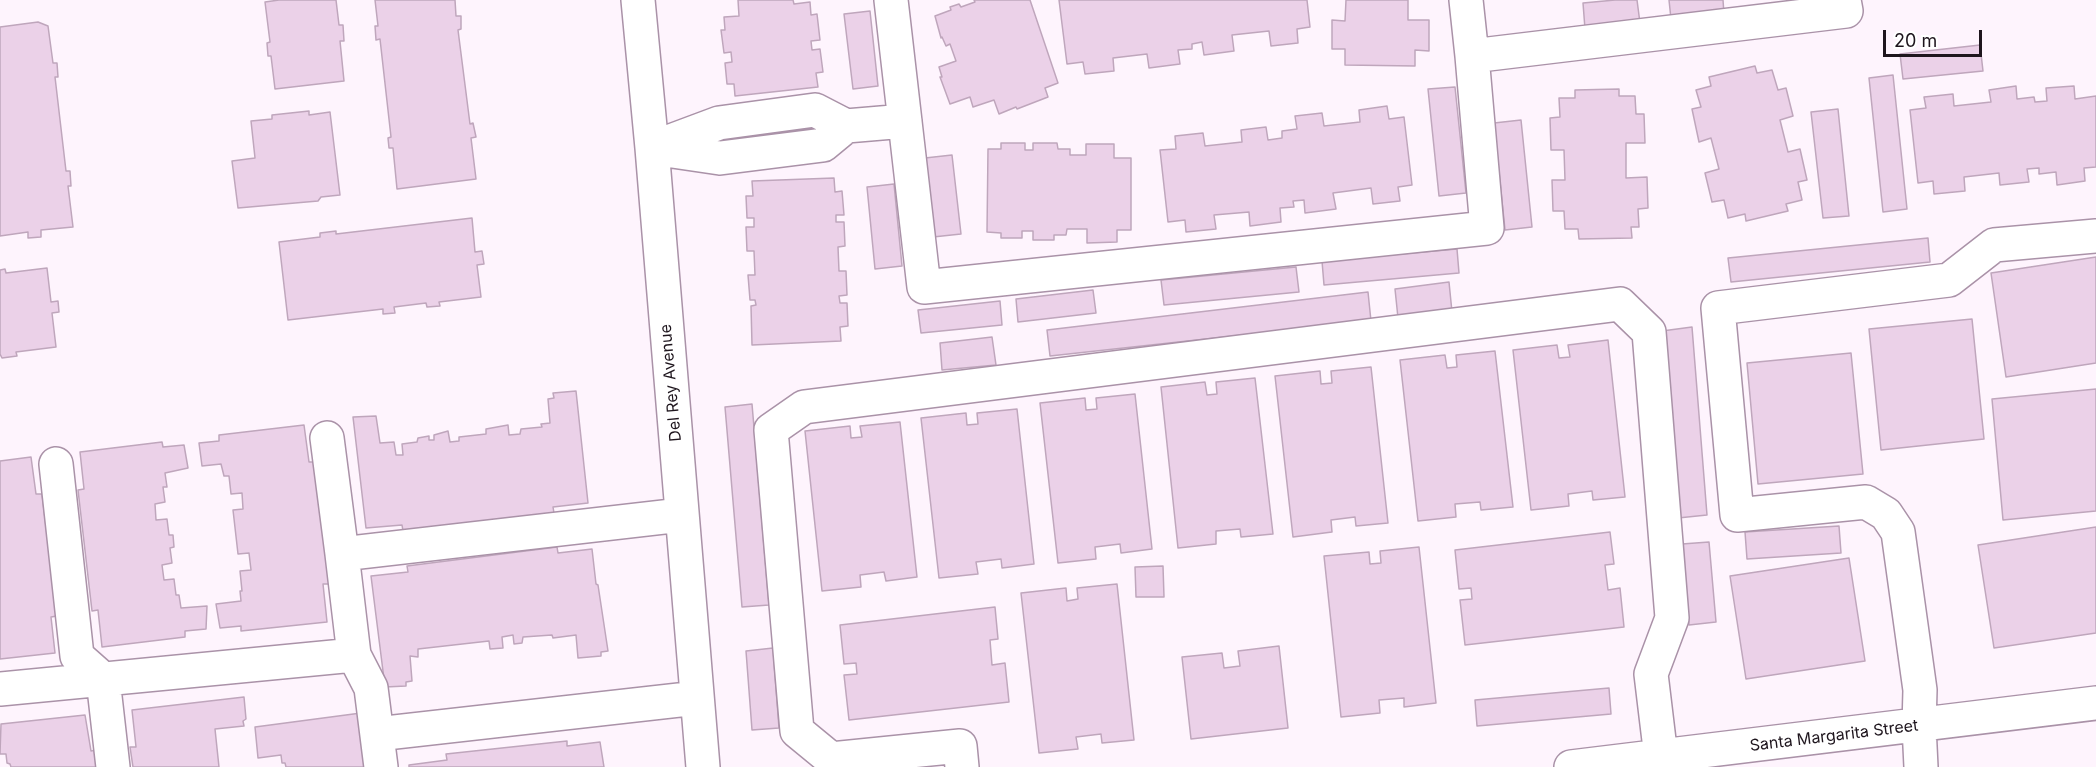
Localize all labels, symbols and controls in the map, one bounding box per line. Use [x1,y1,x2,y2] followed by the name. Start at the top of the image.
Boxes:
[1886,18,1985,56] scale bar
[1894,30,1937,51] text: 20 m
[656,323,686,443] street label: Del Rey Avenue
[1749,716,1919,756] street label: Santa Margarita Street

